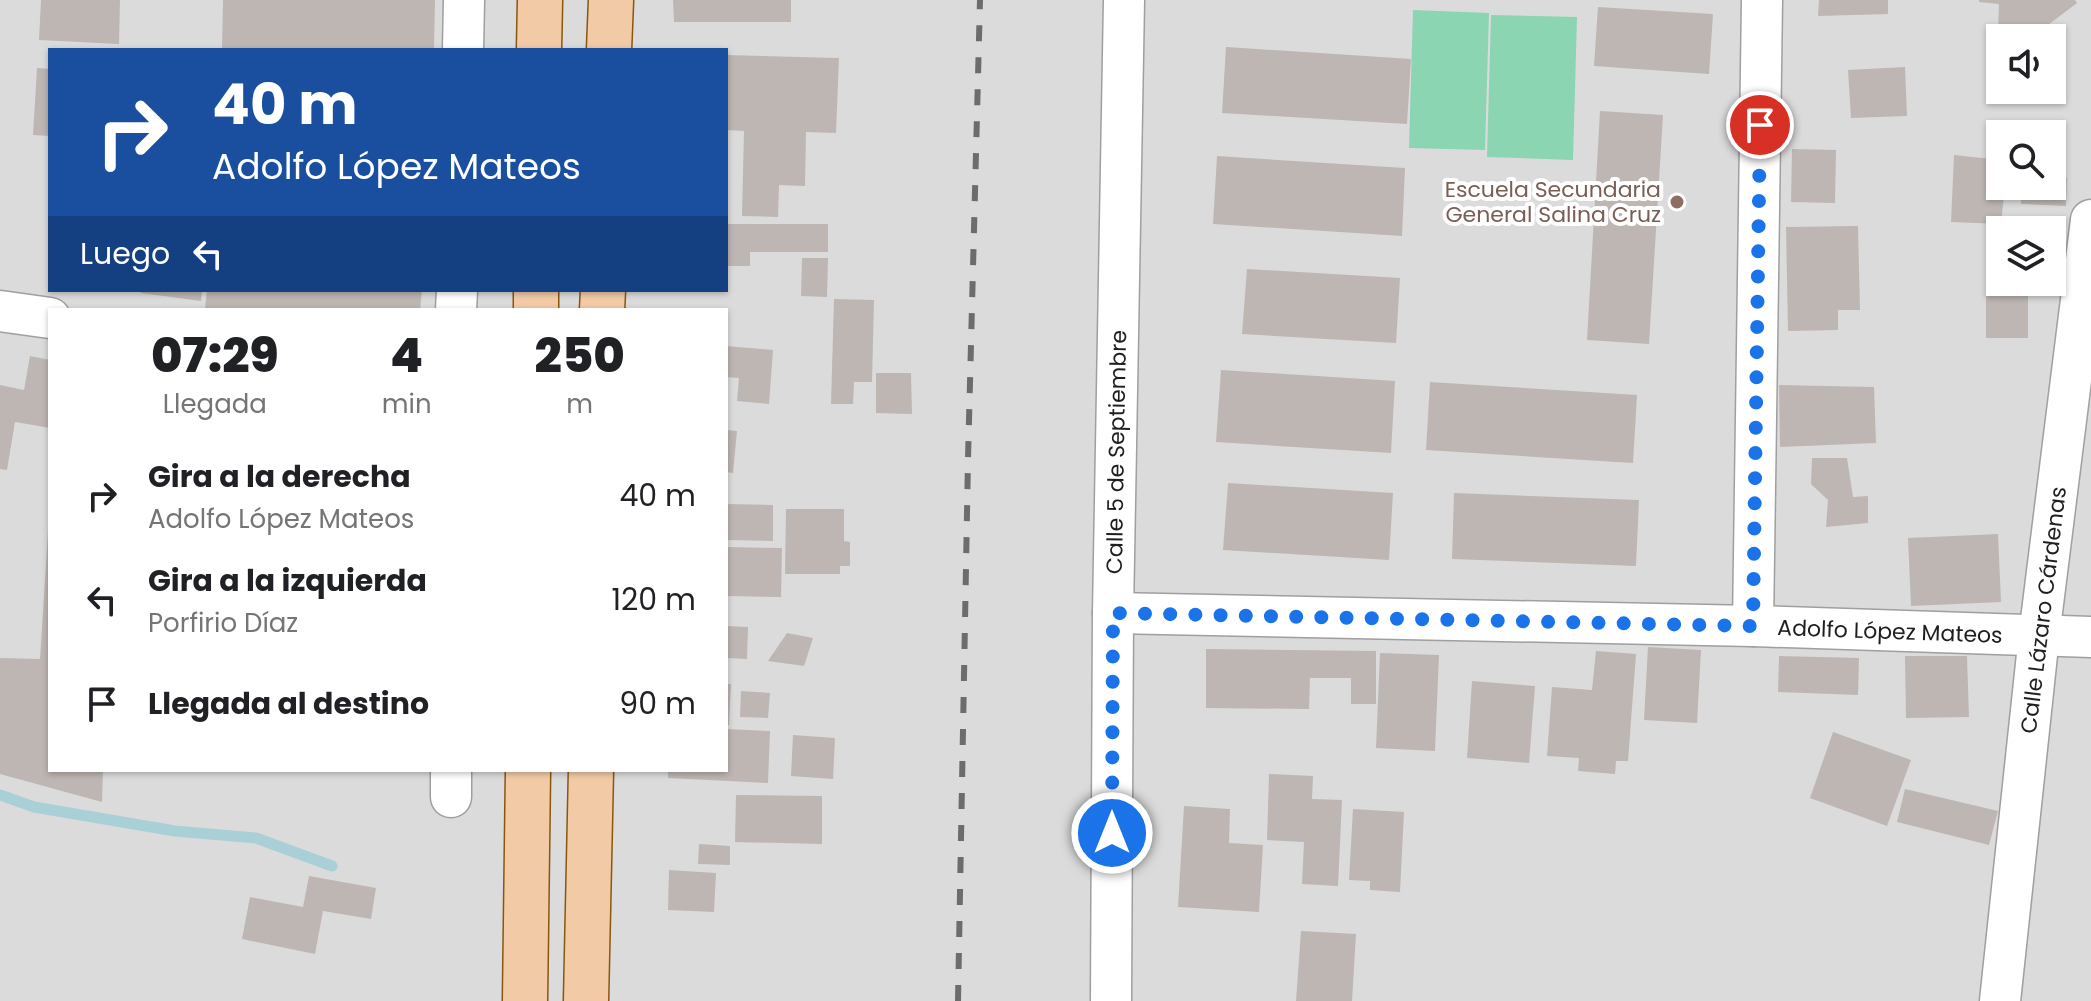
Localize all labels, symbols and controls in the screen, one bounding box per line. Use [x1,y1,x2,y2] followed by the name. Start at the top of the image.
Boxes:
[1986,24,2066,296] map controls
[1986,24,2066,104] button: sound
[212,65,358,144] text: 40 m
[80,80,184,184] icon: right
[1726,91,1794,159] pin
[1738,103,1782,147] icon: arrive
[1986,120,2066,200] button: search
[212,141,581,192] text: Adolfo López Mateos
[1445,174,1661,230] place label: Escuela Secundaria General Salina Cruz
[1668,193,1686,211] marker: Escuela Secundaria General Salina Cruz
[1986,216,2066,296] button: layers
[80,232,170,275] text: Luego
[186,232,230,276] icon: left
[151,322,279,389] text: 07:29
[390,322,423,389] text: 4
[535,322,625,389] text: 250
[1099,330,1134,574] street label: Calle 5 de Septiembre
[163,386,267,422] text: Llegada
[382,386,432,422] text: min
[566,386,593,422] text: m
[148,455,411,498] text: Gira a la derecha
[80,474,124,518] icon: right
[619,474,696,517] text: 40 m
[2013,485,2074,735] street label: Calle Lázaro Cárdenas
[148,501,414,537] text: Adolfo López Mateos
[148,559,427,602] text: Gira a la izquierda
[80,578,124,622] icon: left
[611,578,696,621] text: 120 m
[148,605,298,641] text: Porfirio Díaz
[1777,612,2003,651] street label: Adolfo López Mateos
[80,682,124,726] icon: arrive
[148,682,429,725] text: Llegada al destino
[619,682,696,725] text: 90 m
[1070,791,1154,875] position arrow

